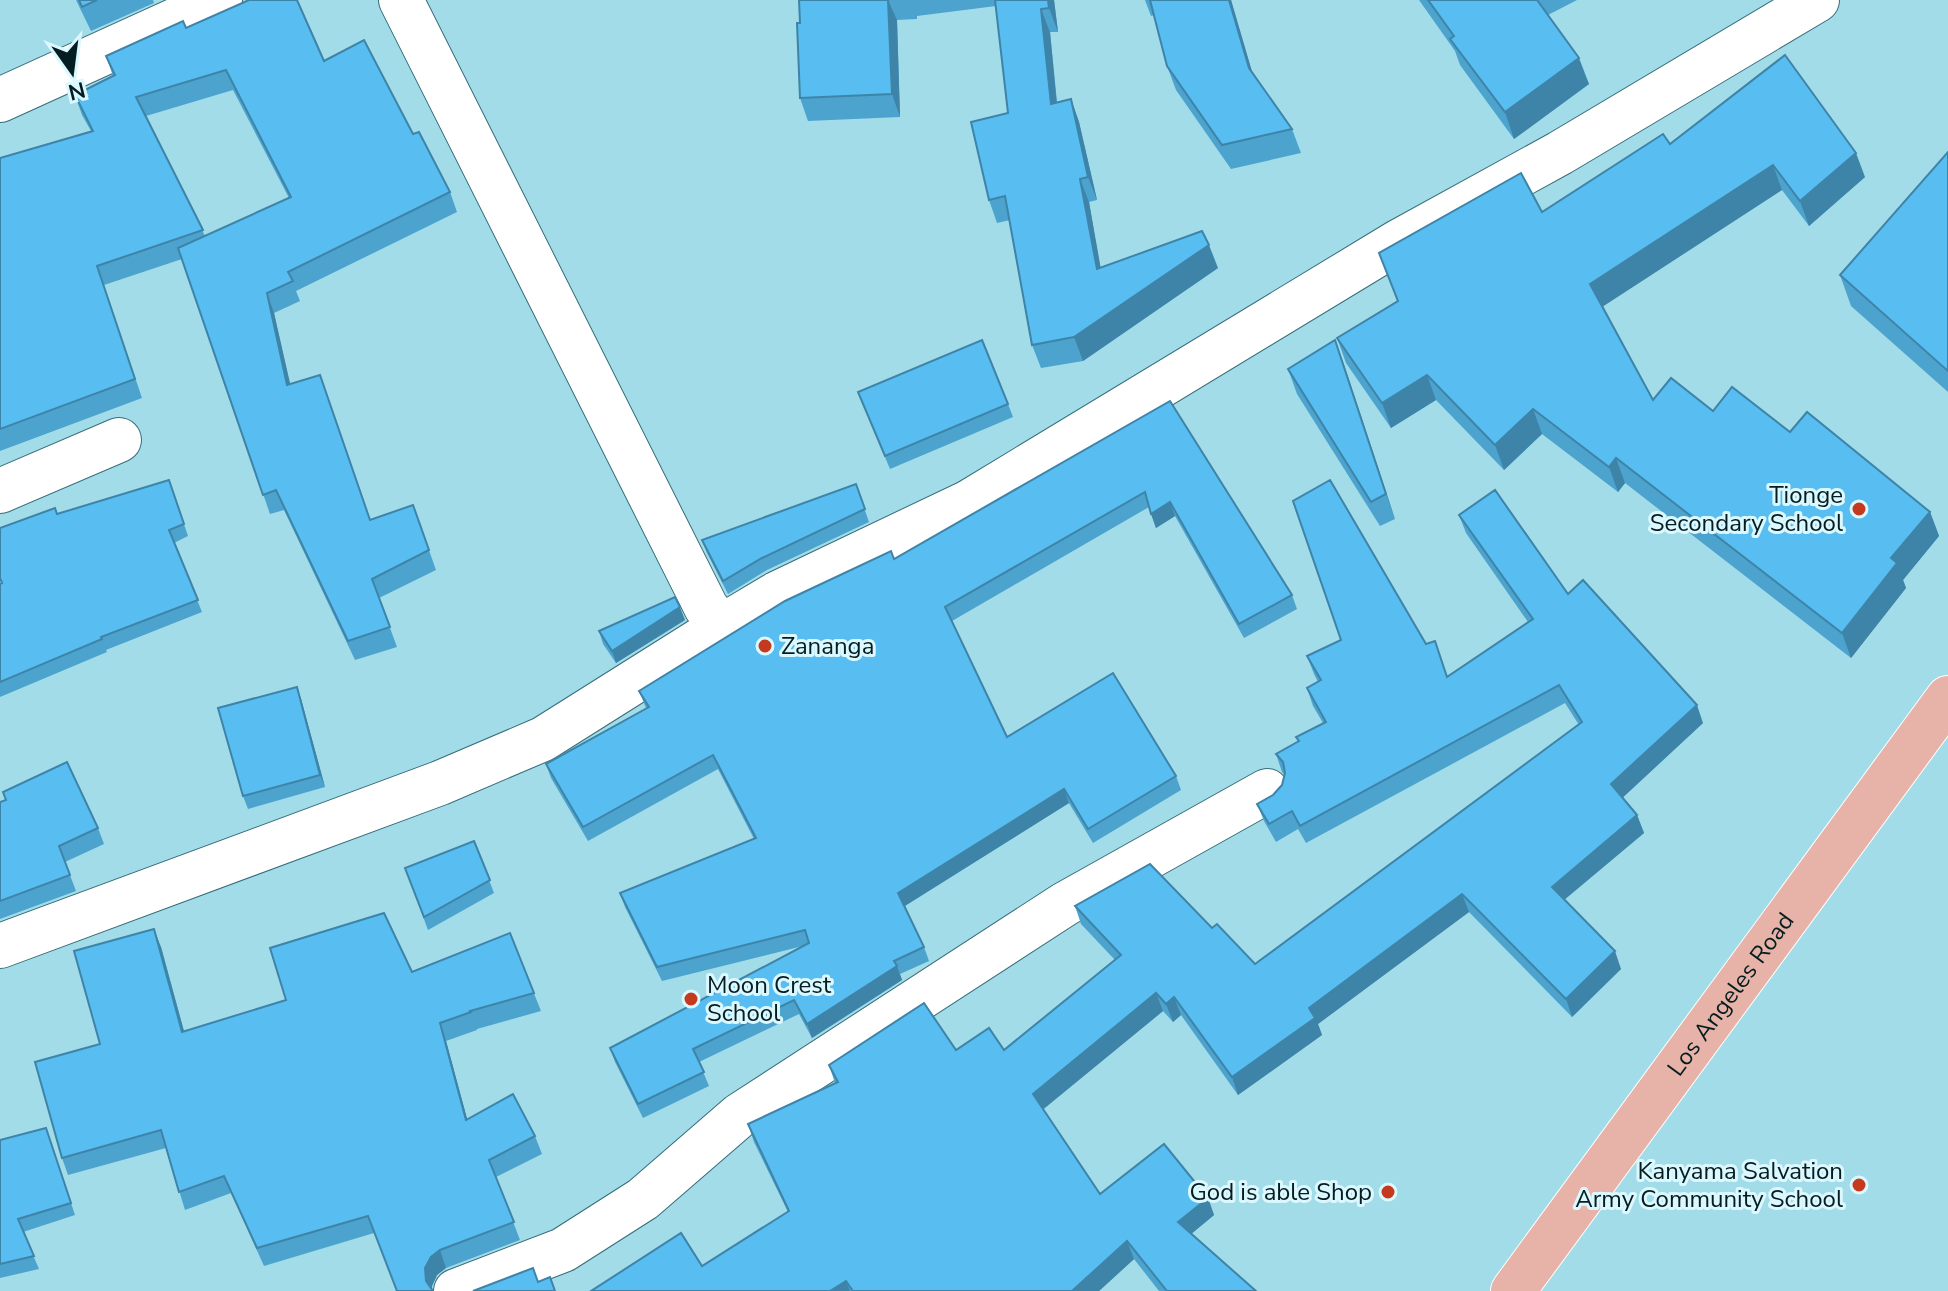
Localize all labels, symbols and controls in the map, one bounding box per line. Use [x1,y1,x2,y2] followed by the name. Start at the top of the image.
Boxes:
[32,32,112,112] north arrow
[65,74,88,107] text: N
[1650,479,1843,539] place label: Tionge Secondary School
[1850,500,1868,518] marker: Tionge Secondary School
[781,630,874,662] place label: Zananga
[756,637,774,655] marker: Zananga
[1660,906,1801,1083] street label: Los Angeles Road
[707,969,832,1029] place label: Moon Crest School
[682,990,700,1008] marker: Moon Crest School
[1575,1155,1843,1215] place label: Kanyama Salvation Army Community School
[1189,1176,1372,1208] place label: God is able Shop
[1850,1176,1868,1194] marker: Kanyama Salvation Army Community School
[1379,1183,1397,1201] marker: God is able Shop

